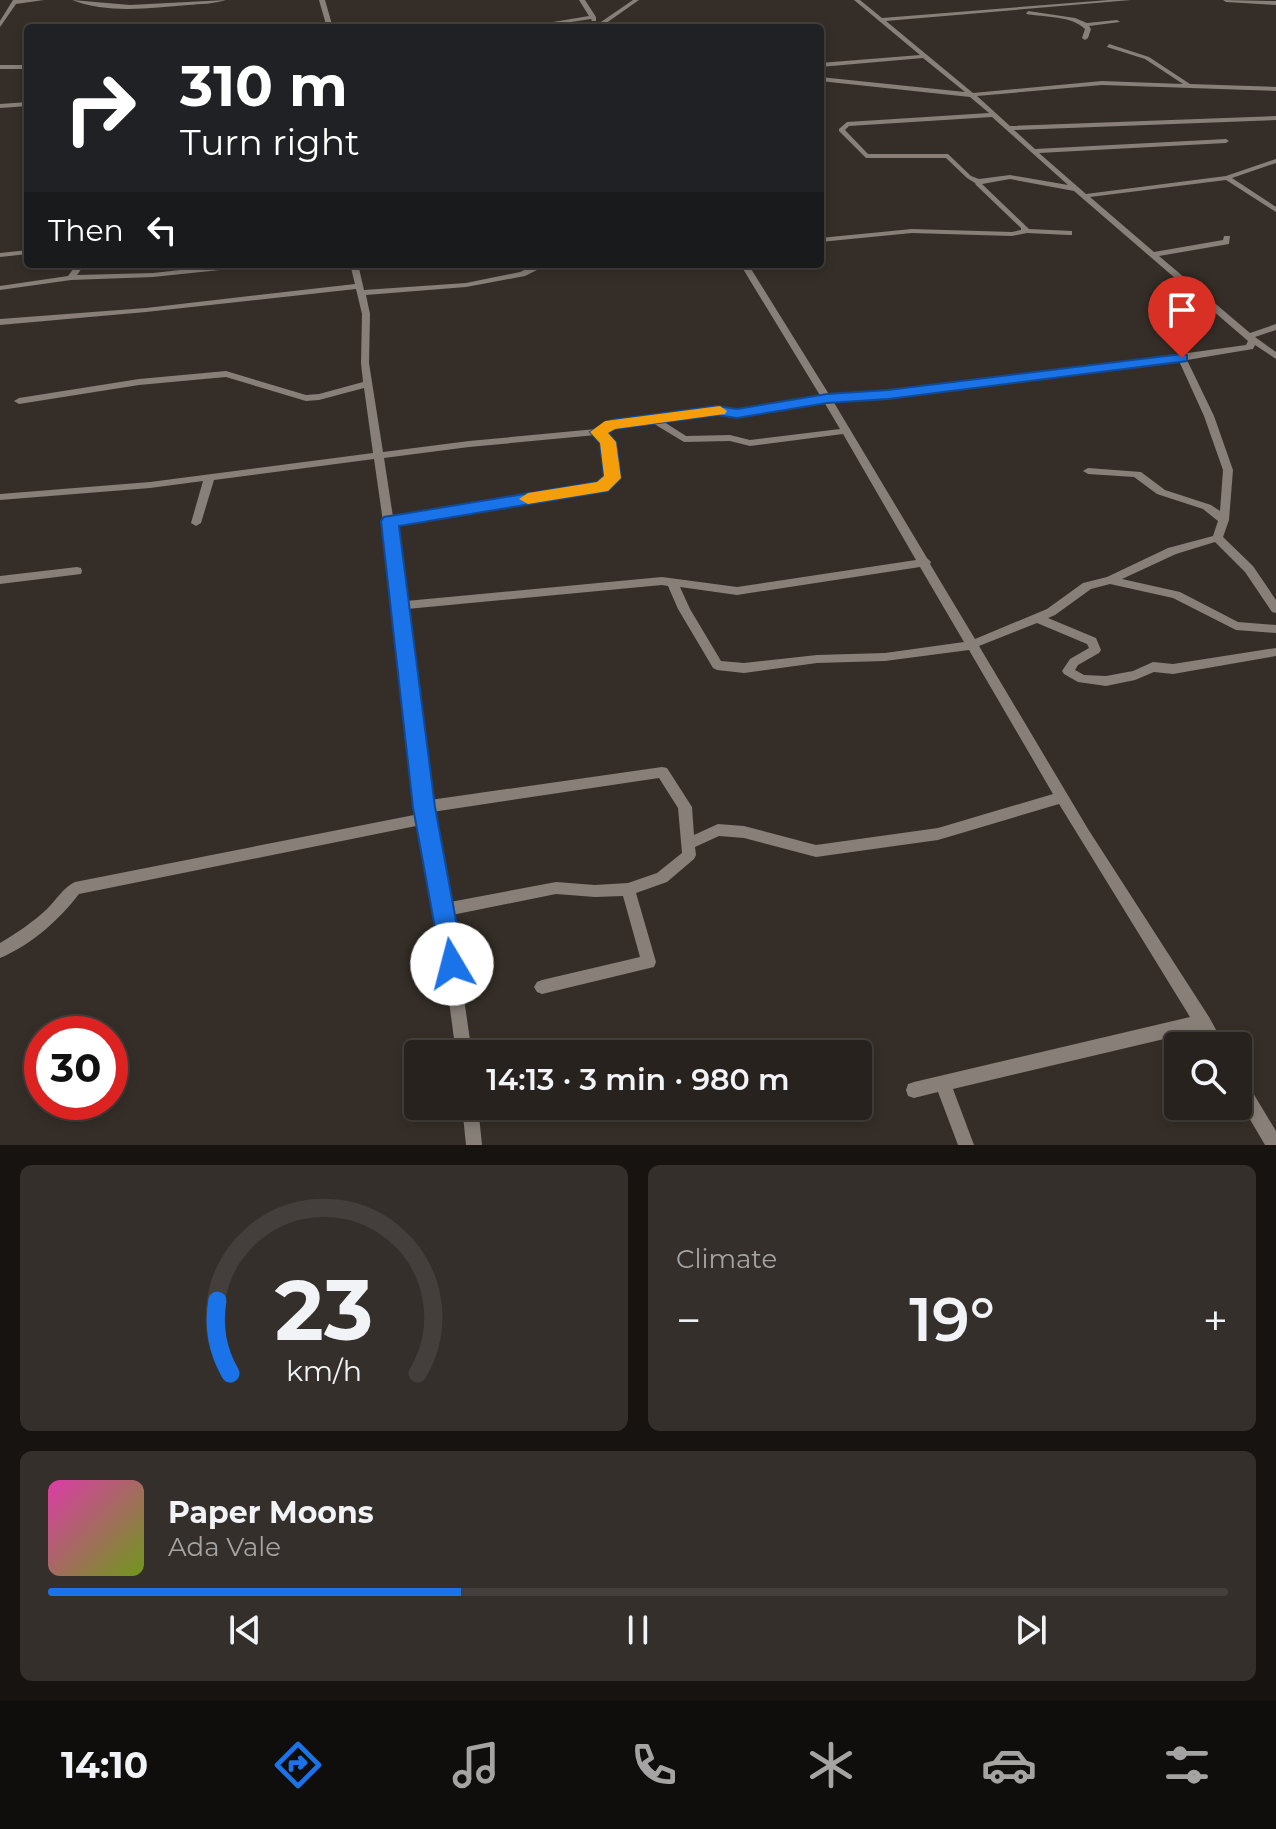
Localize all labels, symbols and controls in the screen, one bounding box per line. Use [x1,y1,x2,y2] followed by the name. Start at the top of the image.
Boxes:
[180,52,348,120] text: 310 m
[48,56,152,160] icon: right
[180,120,360,164] text: Turn right
[140,208,184,252] icon: left
[48,212,124,249] text: Then
[1148,276,1216,358] pin
[1160,288,1204,332] icon: arrive
[410,922,494,1006] position arrow
[24,1016,128,1120] speed limit sign: 30
[1164,1032,1252,1120] map controls
[1164,1032,1252,1120] button: search
[486,1061,790,1098] text: 14:13 · 3 min · 980 m
[676,1243,777,1275] text: Climate
[275,1259,373,1361] text: 23
[909,1283,995,1356] text: 19°
[676,1293,701,1347] text: −
[1203,1293,1228,1347] text: +
[286,1353,362,1388] text: km/h
[168,1494,374,1531] text: Paper Moons
[168,1531,281,1563] text: Ada Vale
[223,1608,267,1652] icon: previous
[616,1608,660,1652] icon: pause
[1009,1608,1053,1652] icon: next
[270,1737,326,1793] icon: directions
[448,1737,504,1793] icon: music
[626,1737,682,1793] icon: phone
[803,1737,859,1793] icon: climate
[981,1737,1037,1793] icon: car
[1159,1737,1215,1793] icon: filters
[61,1743,148,1787] text: 14:10

